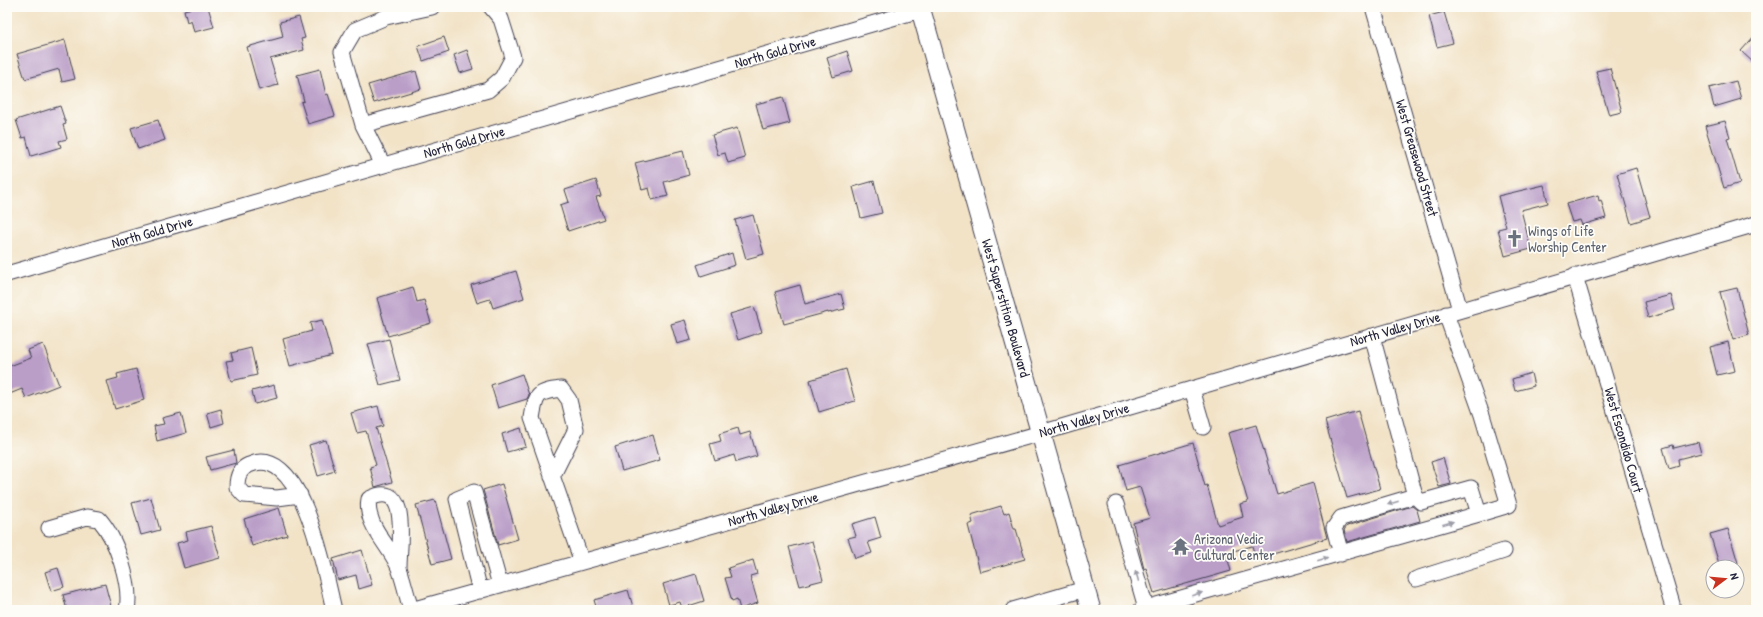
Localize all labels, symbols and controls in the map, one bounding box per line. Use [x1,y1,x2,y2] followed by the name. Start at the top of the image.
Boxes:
[732,31,818,72] street label: North Gold Drive
[1392,97,1443,219] street label: West Greasewood Street
[421,121,507,162] street label: North Gold Drive
[109,211,195,252] street label: North Gold Drive
[1528,221,1607,257] place label: Wings of Life Worship Center
[1505,229,1525,249] church icon: Wings of Life Worship Center
[977,237,1035,380] street label: West Superstition Boulevard
[1348,306,1443,351] street label: North Valley Drive
[1600,385,1649,495] street label: West Escondido Court
[1037,397,1132,442] street label: North Valley Drive
[726,486,821,531] street label: North Valley Drive
[1386,500,1398,506] one-way arrow
[1442,520,1454,526] one-way arrow
[1194,529,1275,564] place label: Arizona Vedic Cultural Center
[1171,537,1191,557] temple icon: Arizona Vedic Cultural Center
[1317,556,1329,562] one-way arrow
[1705,559,1745,599] north arrow
[1134,570,1140,582] one-way arrow
[1727,571,1742,581] text: N
[1192,591,1204,597] one-way arrow

